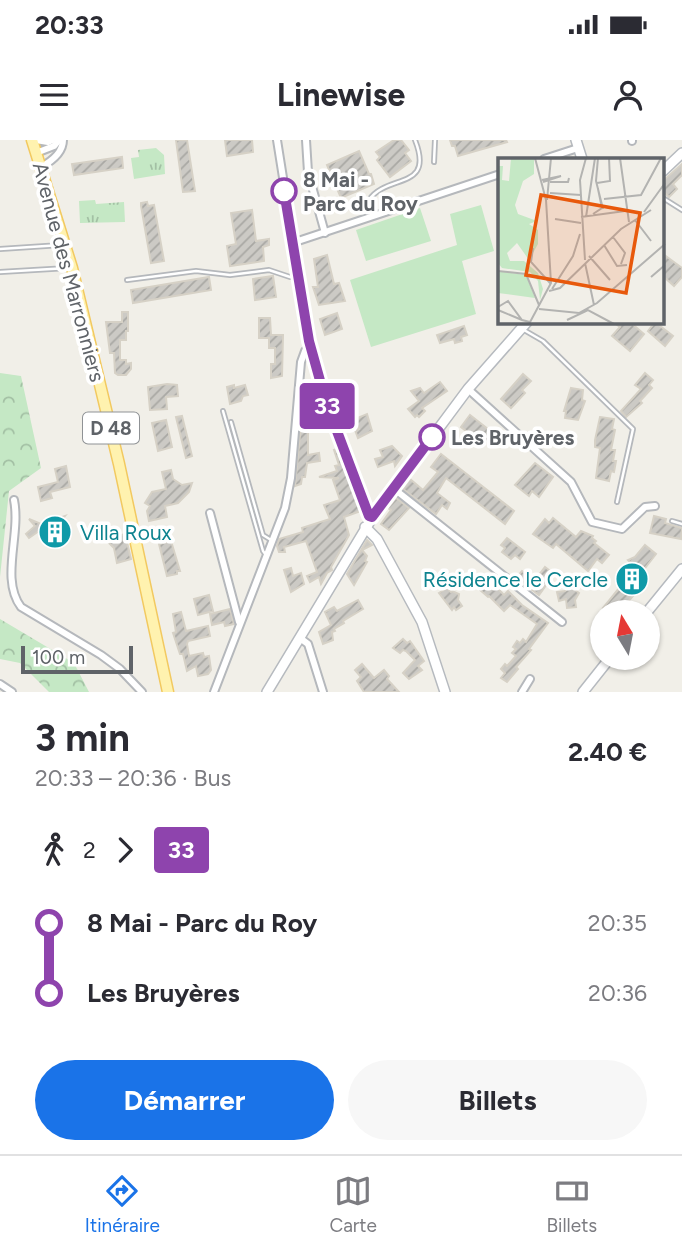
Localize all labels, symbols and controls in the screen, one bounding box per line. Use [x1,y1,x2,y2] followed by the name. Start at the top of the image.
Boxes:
[35,9,104,41] text: 20:33
[35,76,73,114] icon: menu
[277,76,405,114] text: Linewise
[609,76,647,114] icon: person
[498,158,664,324] inset map
[28,159,110,385] street label: Avenue des Marronniers
[303,167,419,216] place label: 8 Mai - Parc du Roy
[271,178,297,204] marker: 8 Mai - Parc du Roy
[296,383,358,429] line badge: 33
[314,391,340,420] text: 33
[83,412,139,444] road number: D 48
[419,424,445,450] marker: Les Bruyères
[451,425,574,450] place label: Les Bruyères
[36,513,74,551] building icon: Villa Roux
[80,520,172,545] place label: Villa Roux
[613,560,651,598] building icon: Résidence le Cercle
[423,567,608,592] place label: Résidence le Cercle
[590,600,660,670] north arrow
[590,600,660,670] map controls
[21,643,133,675] scale bar
[32,646,85,669] text: 100 m
[35,715,130,761] text: 3 min
[568,736,647,768] text: 2.40 €
[35,764,231,792] text: 20:33 – 20:36 · Bus
[35,831,73,869] icon: walk
[106,831,144,869] icon: forward
[168,835,195,864] text: 33
[83,836,96,864] text: 2
[87,907,317,939] text: 8 Mai - Parc du Roy
[588,909,647,937] text: 20:35
[87,977,240,1009] text: Les Bruyères
[588,979,647,1007] text: 20:36
[35,1060,334,1140] button: Démarrer
[348,1060,647,1140] button: Billets
[85,1172,160,1237] tab: Itinéraire
[329,1172,377,1237] tab: Carte
[546,1172,597,1237] tab: Billets

